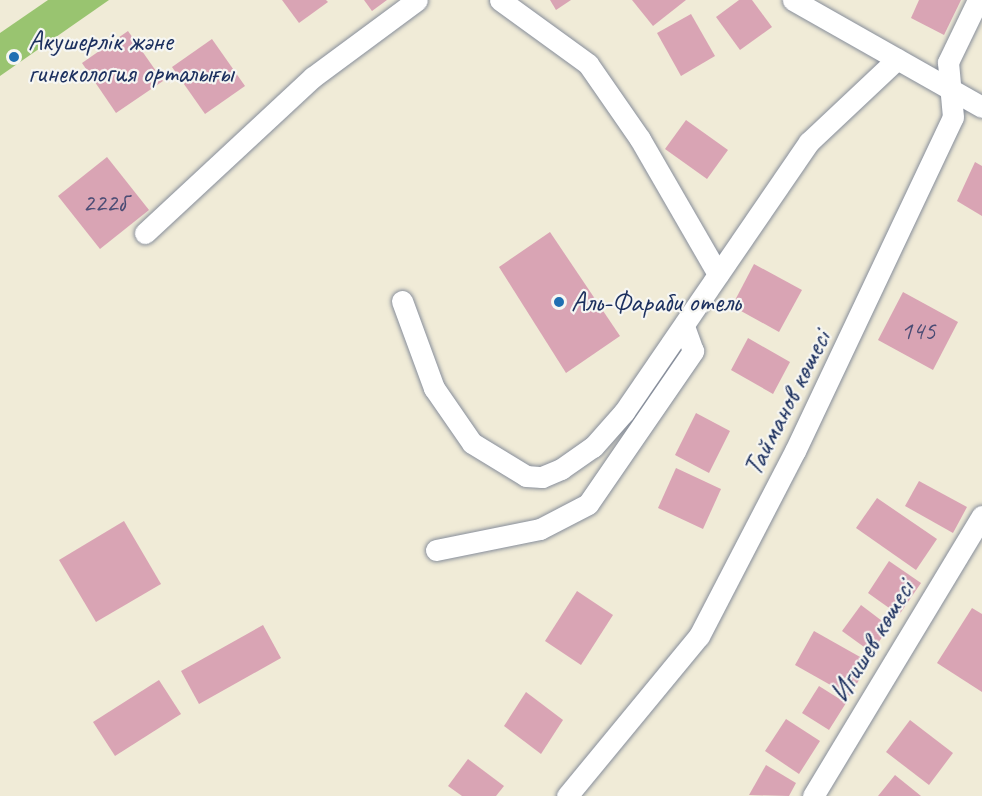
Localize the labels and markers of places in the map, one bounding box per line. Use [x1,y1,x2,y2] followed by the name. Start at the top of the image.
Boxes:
[28,24,237,90] place label: Акушерлік және гинекология орталығы
[5,48,23,66] marker: Акушерлік және гинекология орталығы
[571,285,738,319] place label: Аль-Фараби отель
[552,295,566,309] marker: Аль-Фараби отель

